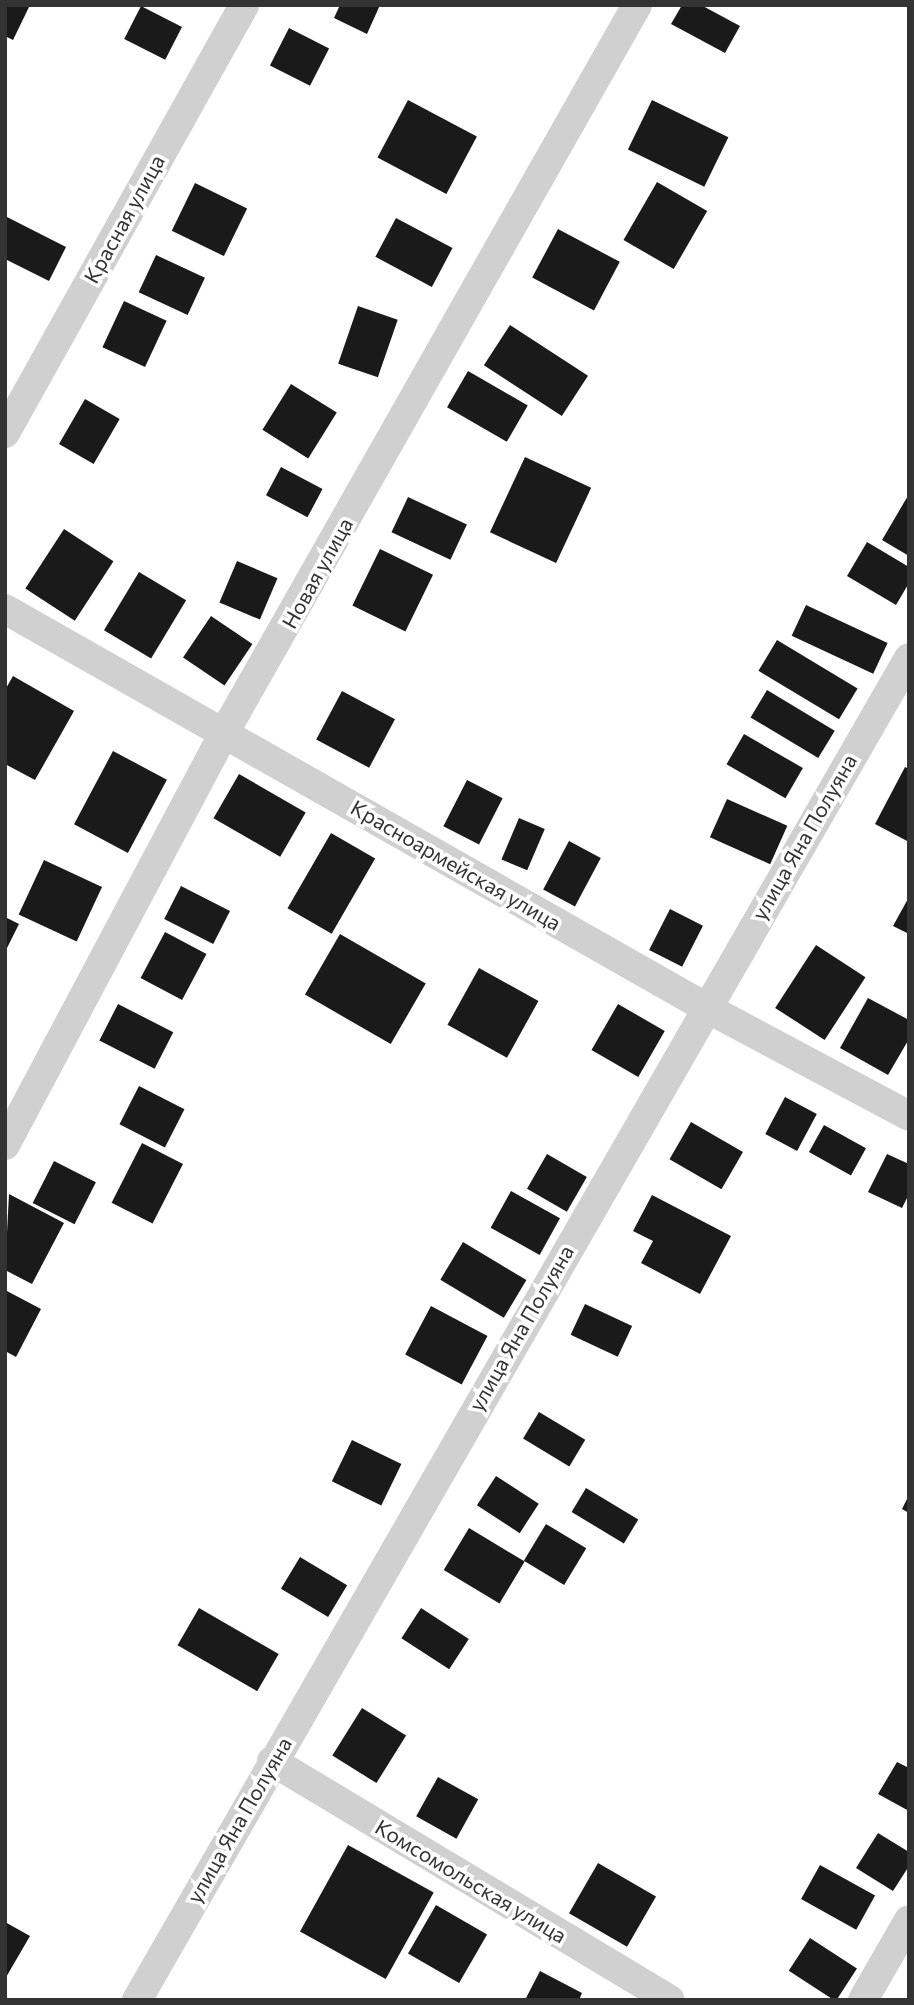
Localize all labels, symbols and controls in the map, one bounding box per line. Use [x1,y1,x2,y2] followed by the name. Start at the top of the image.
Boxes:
[78,150,170,288] street label: Красная улица
[276,513,358,633] street label: Новая улица
[746,750,862,924] street label: улица Яна Полуяна
[346,795,566,935] street label: Красноармейская улица
[463,1241,579,1415] street label: улица Яна Полуяна
[181,1733,297,1907] street label: улица Яна Полуяна
[371,1814,571,1948] street label: Комсомольская улица

